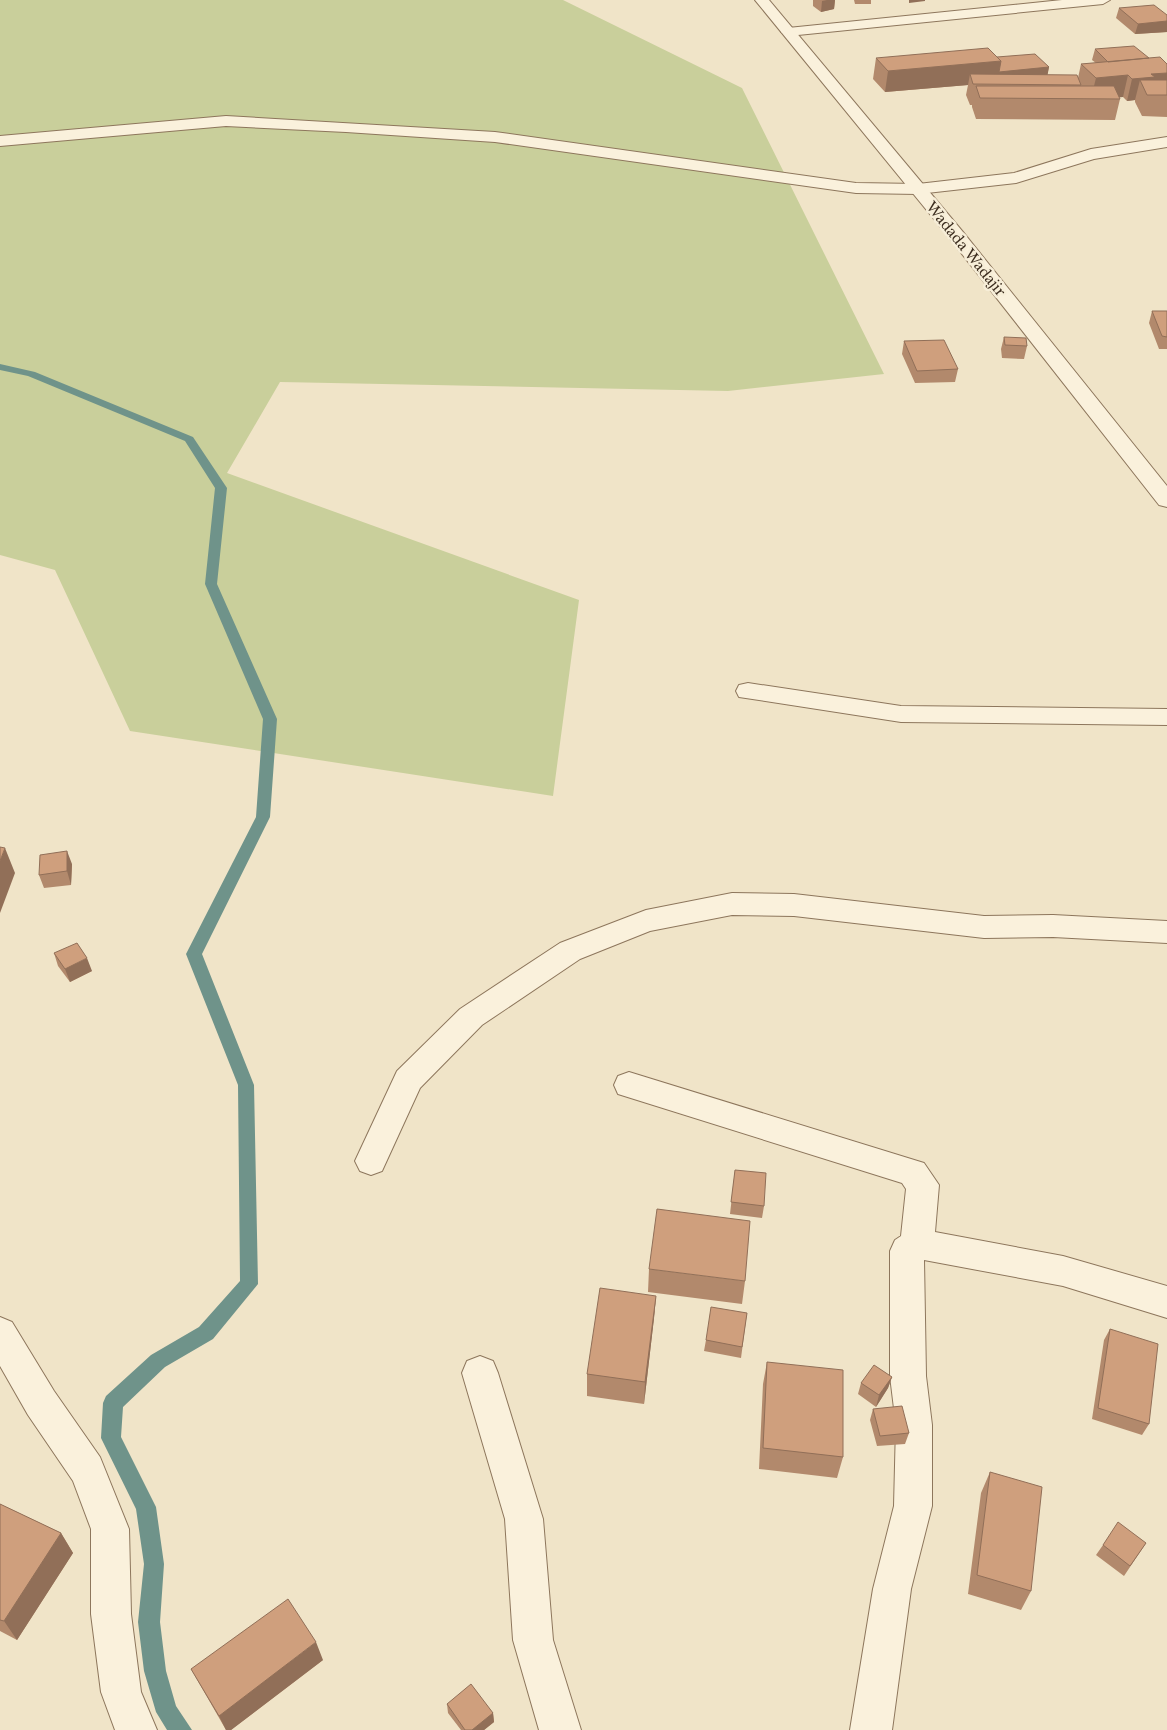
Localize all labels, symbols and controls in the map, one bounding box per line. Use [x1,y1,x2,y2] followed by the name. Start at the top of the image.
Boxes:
[922,197,1010,300] street label: Wadada Wadajir

